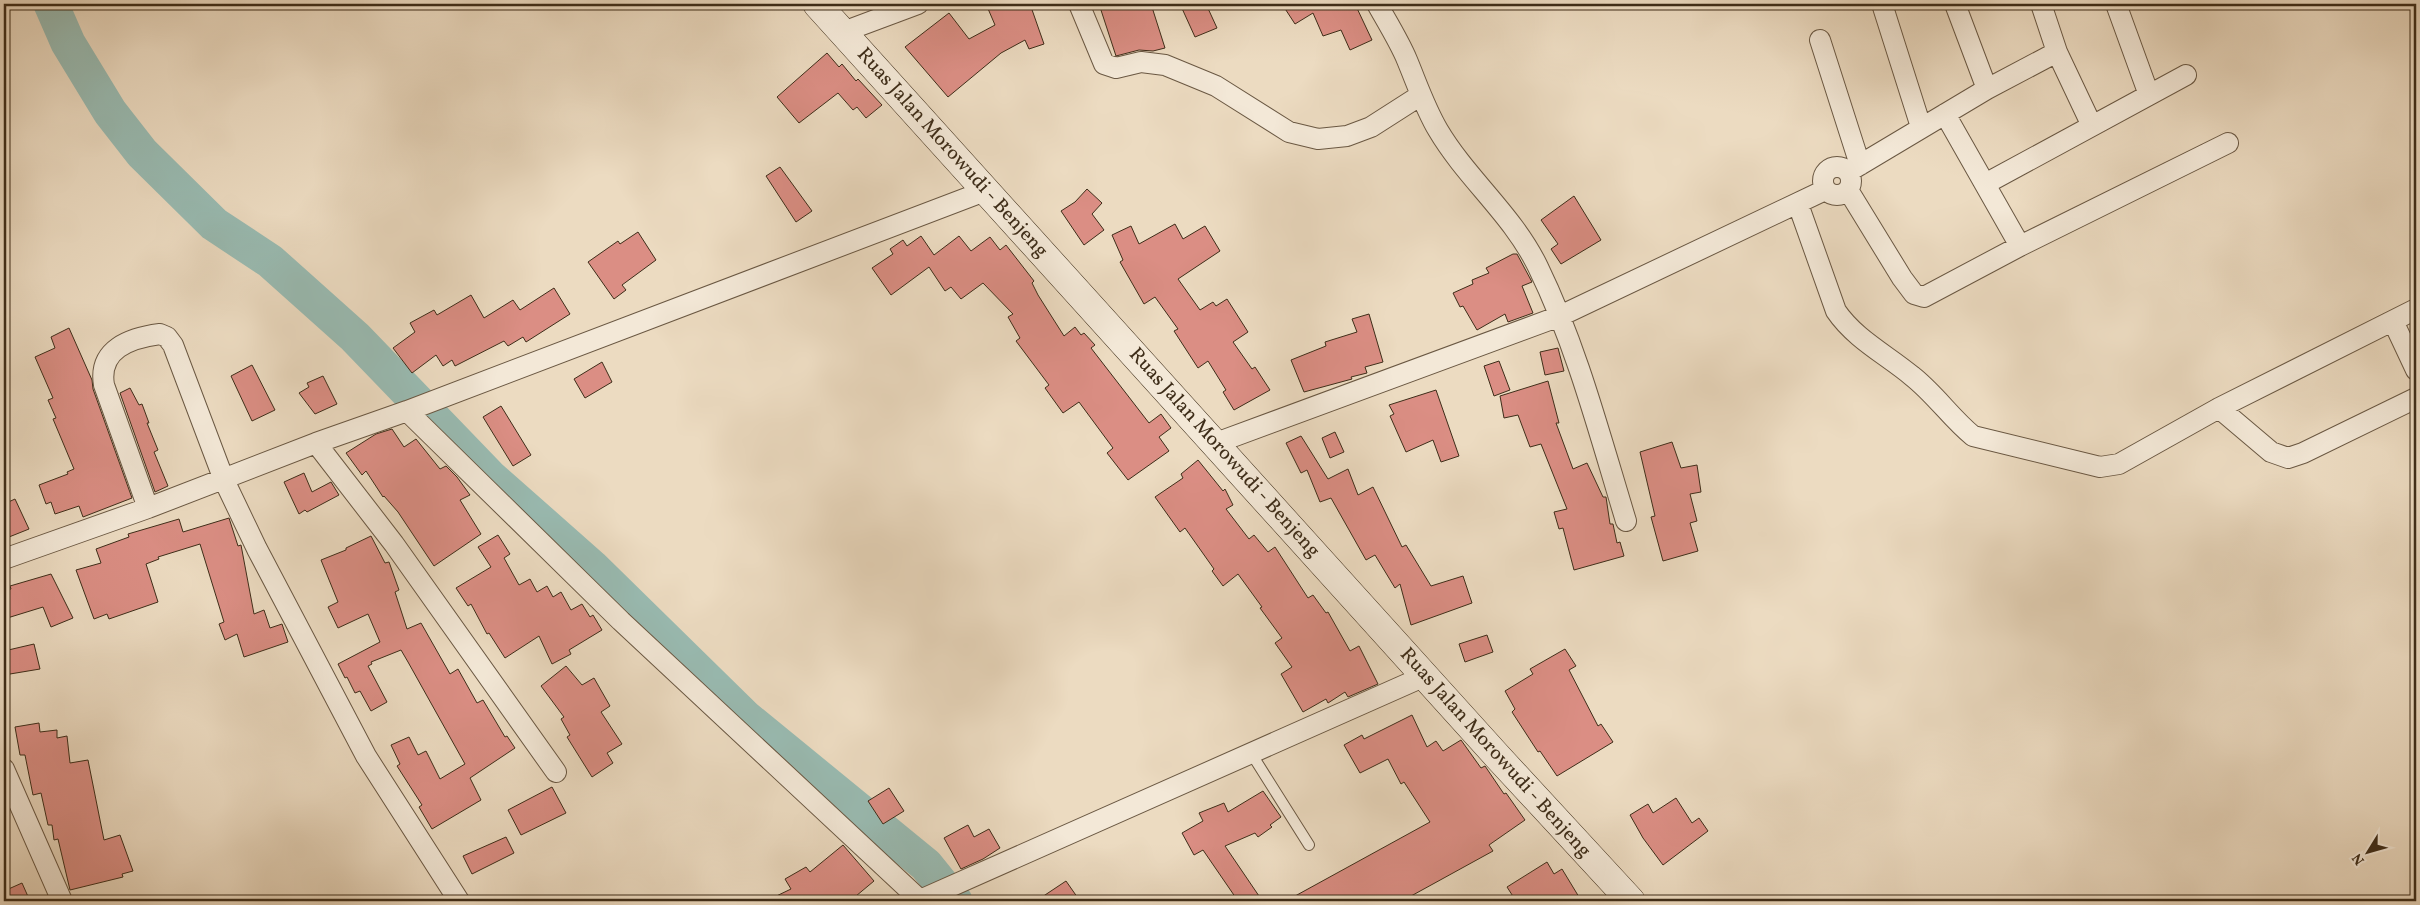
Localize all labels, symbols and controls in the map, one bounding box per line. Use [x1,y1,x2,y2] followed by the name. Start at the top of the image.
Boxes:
[850,42,1054,264] street label: Ruas Jalan Morowudi - Benjeng
[1122,342,1326,564] street label: Ruas Jalan Morowudi - Benjeng
[1393,642,1597,864] street label: Ruas Jalan Morowudi - Benjeng
[2342,828,2392,878] north arrow
[2348,849,2369,869] text: N

